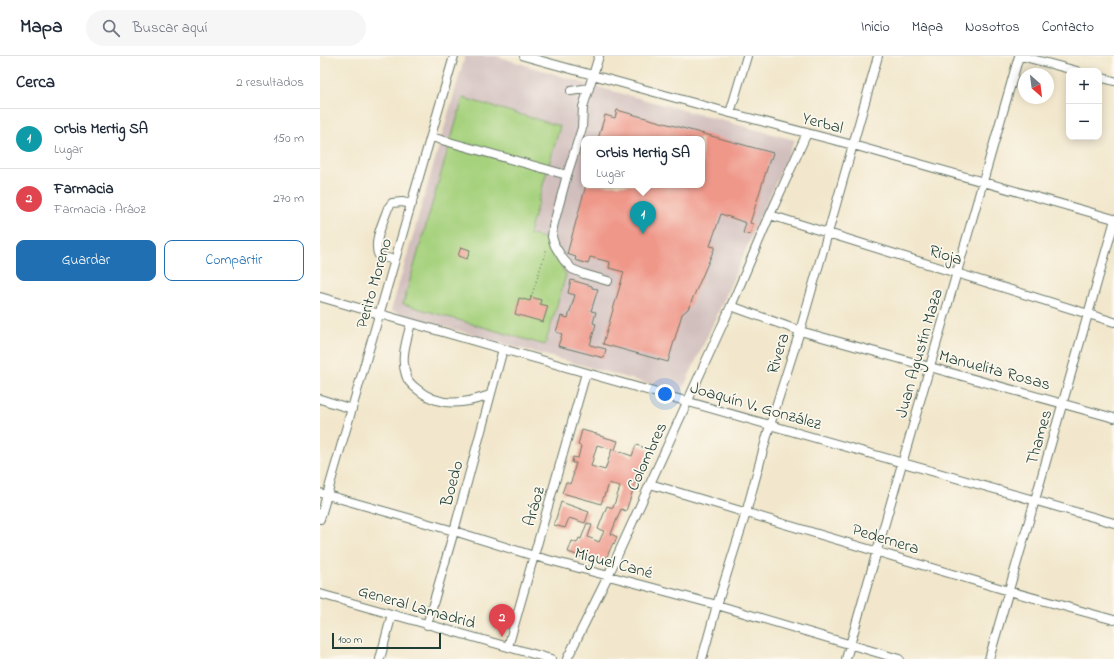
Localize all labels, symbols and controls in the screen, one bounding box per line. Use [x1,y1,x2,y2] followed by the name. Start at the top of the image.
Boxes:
[86,10,366,46] search box
[20,14,62,41] text: Mapa
[100,17,122,39] icon: search
[132,17,207,39] text: Buscar aquí
[861,17,890,38] text: Inicio
[912,17,943,38] text: Mapa
[965,17,1020,38] text: Nosotros
[1042,17,1094,38] text: Contacto
[1018,68,1054,104] north arrow
[1066,68,1102,140] map controls
[1066,68,1102,104] button: +
[16,70,55,95] text: Cerca
[236,73,304,92] text: 2 resultados
[1066,104,1102,140] button: −
[799,106,846,141] street label: Yerbal
[54,118,148,140] text: Orbis Mertig SA
[27,129,31,148] text: 1
[273,129,304,148] text: 150 m
[581,136,705,188] popup
[54,140,83,159] text: Lugar
[596,142,690,164] text: Orbis Mertig SA
[596,164,625,183] text: Lugar
[54,178,114,200] text: Farmacia
[26,189,32,208] text: 2
[273,189,304,208] text: 270 m
[54,200,146,219] text: Farmacia · Aráoz
[630,201,656,234] pin: 1
[350,235,399,331] street label: Perito Moreno
[926,239,965,272] street label: Rioja
[16,240,156,281] button: Guardar
[164,240,304,281] button: Compartir
[889,286,952,422] street label: Juan Agustín Maza
[760,330,796,377] street label: Rivera
[936,343,1053,397] street label: Manuelita Rosas
[687,376,825,437] street label: Joaquín V. González
[655,384,675,404] your location
[1020,407,1059,468] street label: Thames
[621,418,674,495] street label: Colombres
[434,458,471,510] street label: Boedo
[517,483,552,529] street label: Aráoz
[849,517,922,562] street label: Pedernera
[571,541,656,588] street label: Miguel Cané
[355,579,479,636] street label: General Lamadrid
[489,604,515,637] pin: 2
[332,631,441,650] scale bar
[338,632,362,648] text: 100 m

